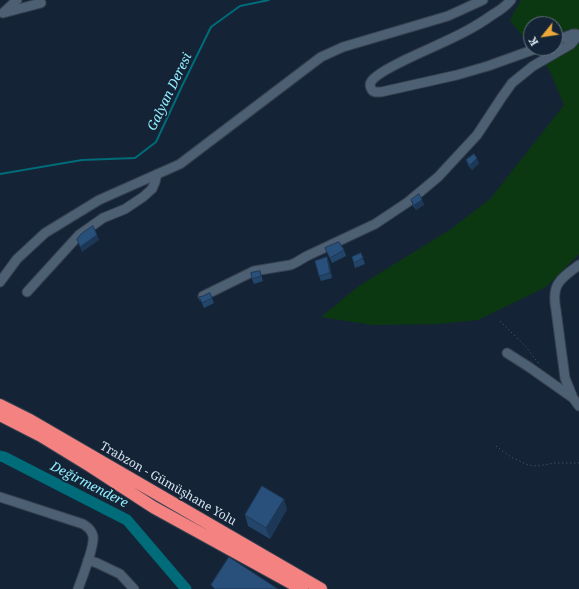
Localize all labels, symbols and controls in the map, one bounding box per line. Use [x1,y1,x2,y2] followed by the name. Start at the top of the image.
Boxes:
[523,16,563,56] north arrow
[525,35,542,49] text: K
[144,51,196,133] water label: Galyan Deresi
[97,439,239,529] street label: Trabzon - Gümüşhane Yolu
[48,459,130,511] water label: Değirmendere

